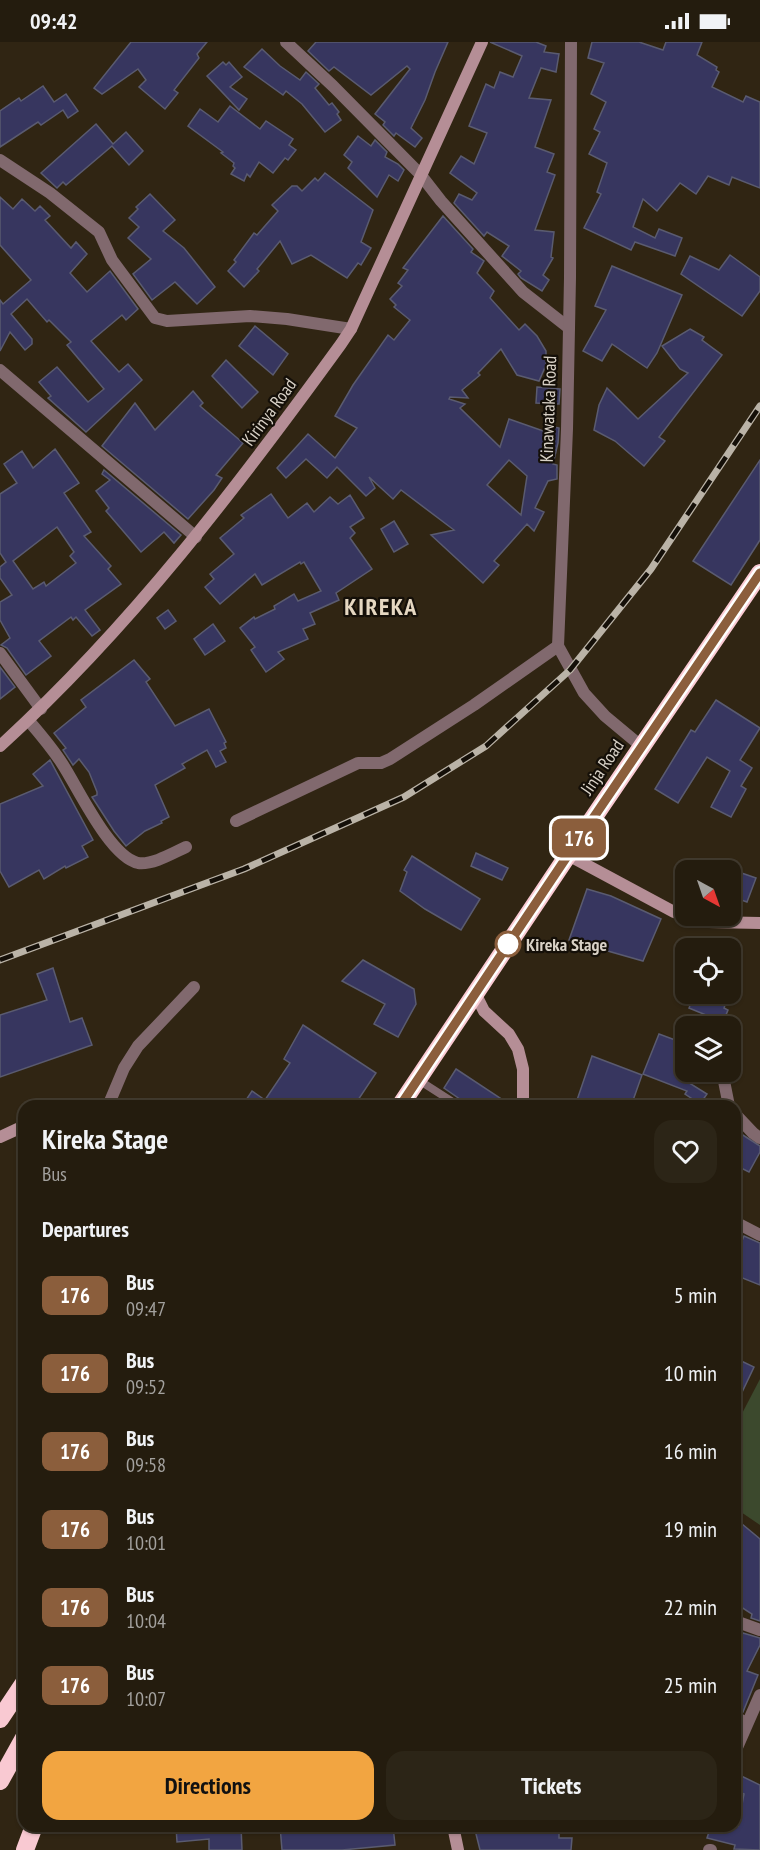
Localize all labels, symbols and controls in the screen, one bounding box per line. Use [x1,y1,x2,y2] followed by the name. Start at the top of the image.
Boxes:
[30,7,78,35] text: 09:42
[535,355,561,463] street label: Kinawataka Road
[237,374,301,450] street label: Kirinya Road
[344,591,418,622] district label: KIREKA
[575,735,629,800] street label: Jinja Road
[544,818,614,858] line badge: 176
[564,825,594,852] text: 176
[675,860,741,926] north arrow
[675,860,741,1082] map controls
[495,931,521,957] marker: Kireka Stage
[526,933,607,956] place label: Kireka Stage
[675,938,741,1004] button: locate
[675,1016,741,1082] button: layers
[42,1120,168,1157] text: Kireka Stage
[654,1120,717,1183] button: heart
[42,1161,67,1187] text: Bus
[42,1215,129,1243] text: Departures
[126,1268,154,1296] text: Bus
[674,1281,717,1309] text: 5 min
[60,1282,90,1309] text: 176
[126,1296,166,1322] text: 09:47
[126,1346,154,1374] text: Bus
[664,1359,717,1387] text: 10 min
[60,1360,90,1387] text: 176
[126,1374,166,1400] text: 09:52
[126,1424,154,1452] text: Bus
[664,1437,717,1465] text: 16 min
[60,1438,90,1465] text: 176
[126,1452,166,1478] text: 09:58
[126,1502,154,1530] text: Bus
[664,1515,717,1543] text: 19 min
[60,1516,90,1543] text: 176
[126,1530,166,1556] text: 10:01
[126,1580,154,1608] text: Bus
[664,1593,717,1621] text: 22 min
[60,1594,90,1621] text: 176
[126,1608,166,1634] text: 10:04
[126,1658,154,1686] text: Bus
[664,1671,717,1699] text: 25 min
[60,1672,90,1699] text: 176
[126,1686,166,1712] text: 10:07
[42,1751,374,1820] button: Directions
[386,1751,717,1820] button: Tickets

